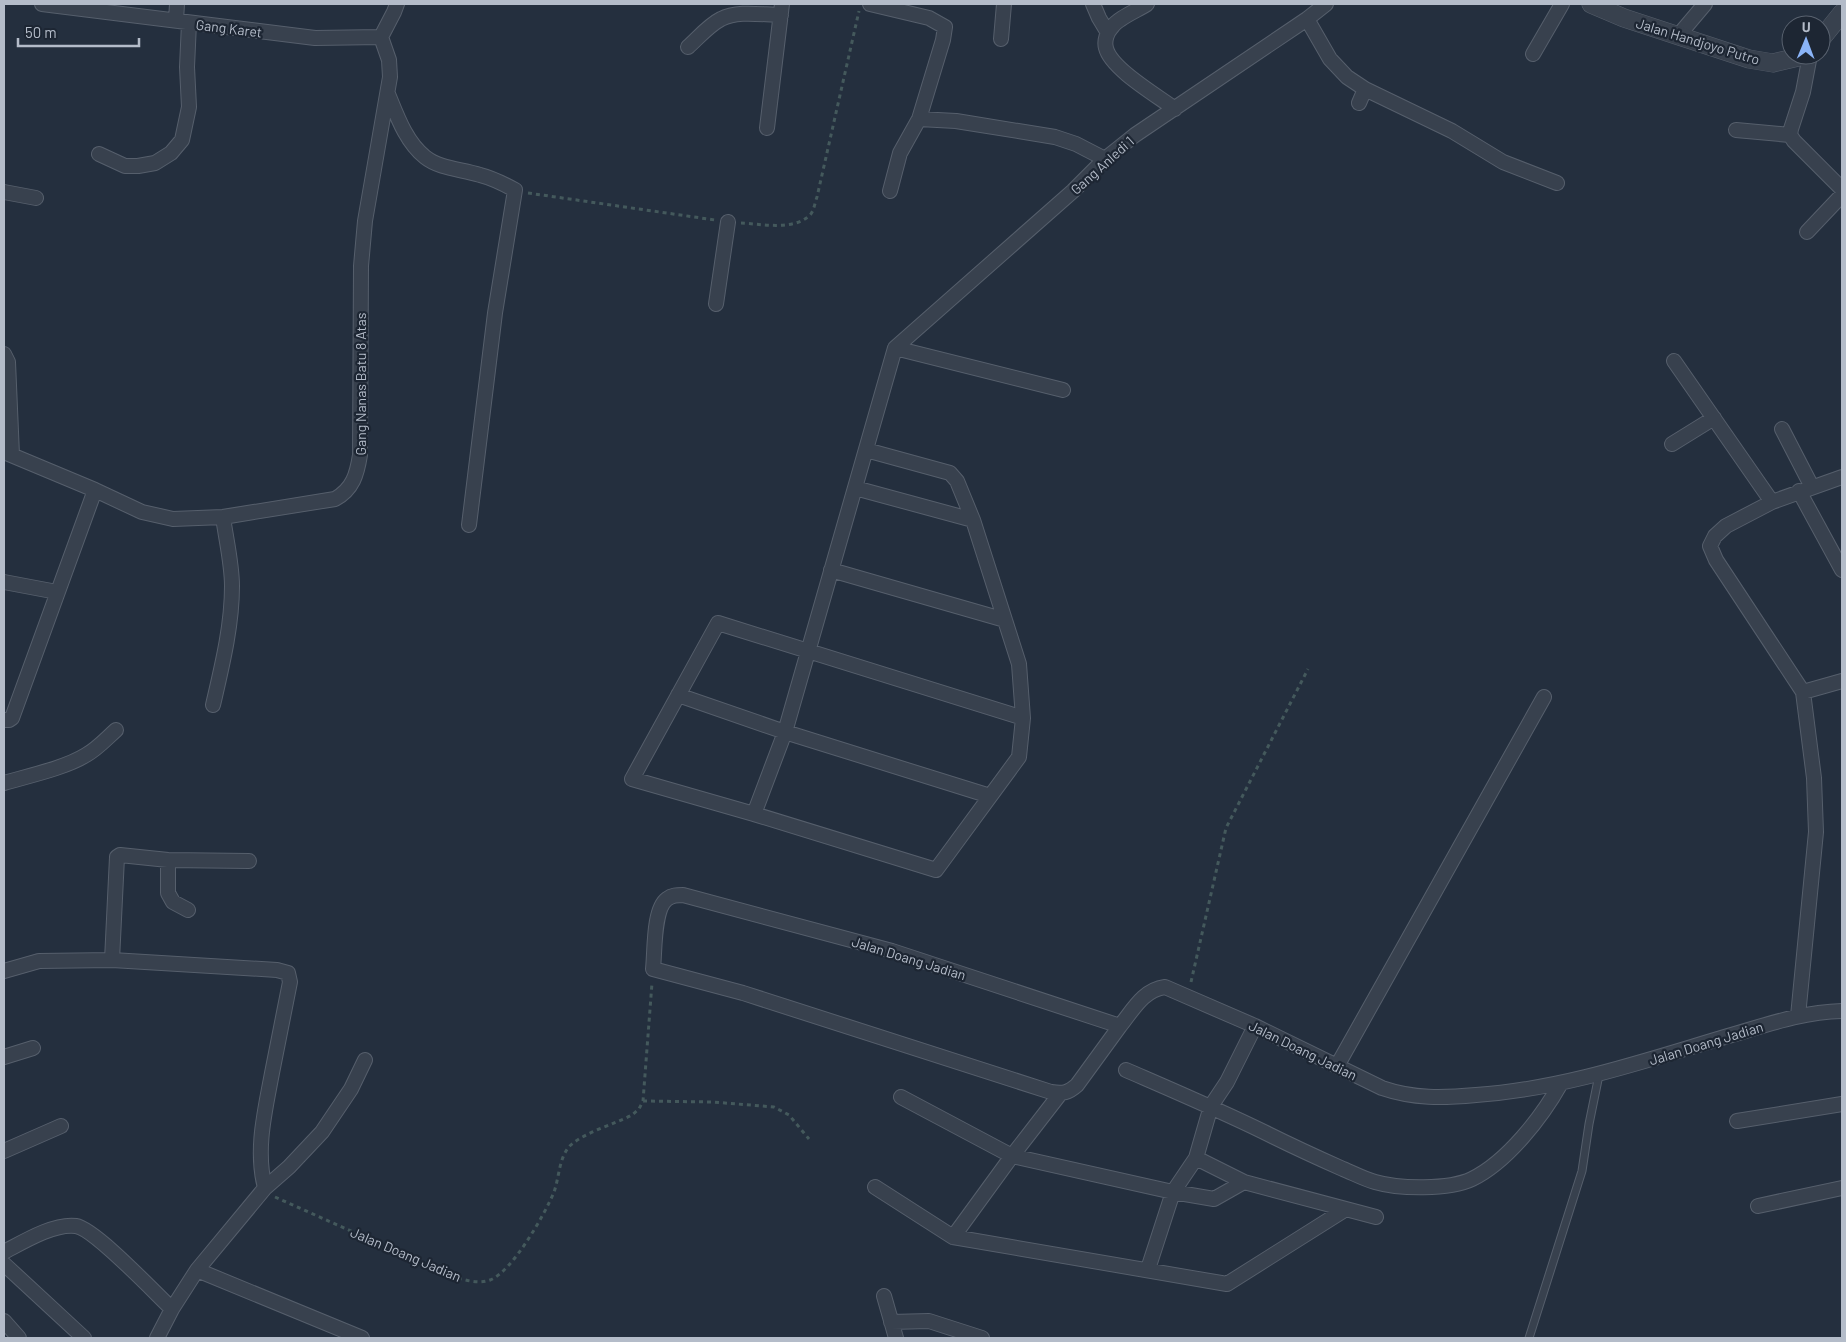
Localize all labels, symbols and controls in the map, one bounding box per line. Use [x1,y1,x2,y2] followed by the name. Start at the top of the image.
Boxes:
[1634,14,1762,68] street label: Jalan Handjoyo Putro
[18,15,139,47] scale bar
[1781,15,1831,65] north arrow
[195,16,263,40] street label: Gang Karet
[1802,18,1811,35] text: U
[25,23,57,41] text: 50 m
[1067,132,1137,198] street label: Gang Anledi 1
[352,312,369,455] street label: Gang Nanas Batu 8 Atas
[850,933,968,983] street label: Jalan Doang Jadian
[1246,1016,1360,1084] street label: Jalan Doang Jadian
[1647,1018,1765,1068] street label: Jalan Doang Jadian
[348,1223,464,1285] street label: Jalan Doang Jadian

